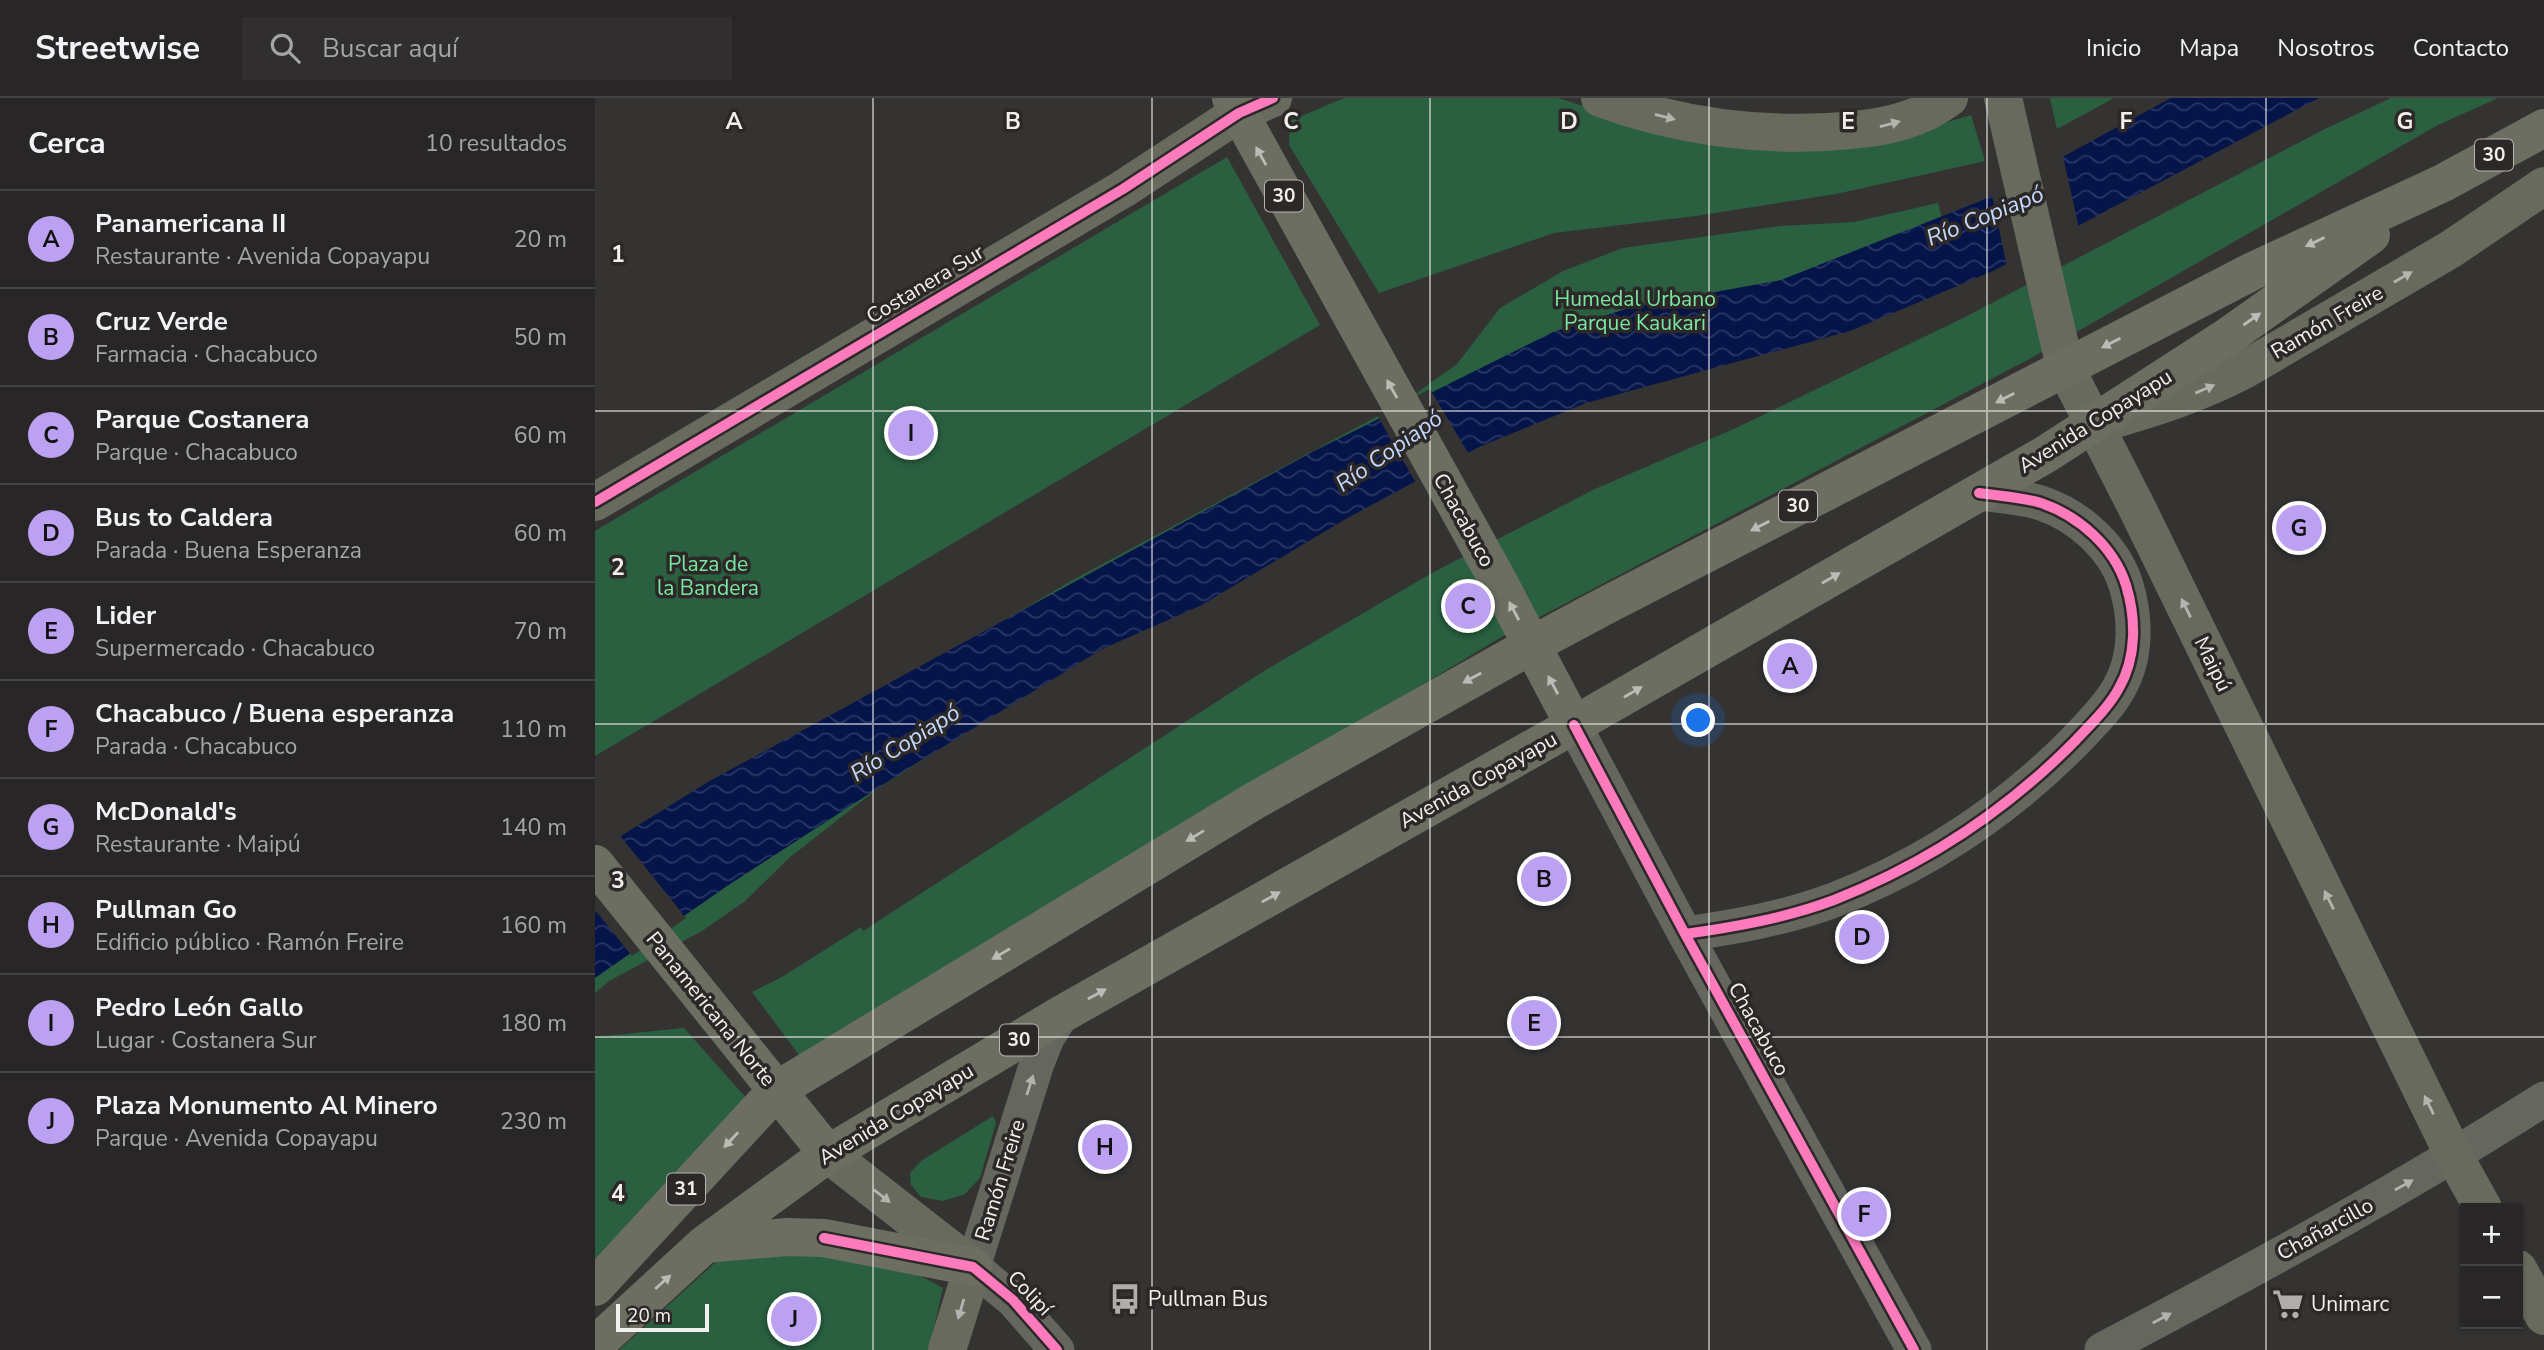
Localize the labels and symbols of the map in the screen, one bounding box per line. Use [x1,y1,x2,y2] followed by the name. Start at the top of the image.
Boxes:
[725,106,743,137] text: A
[1005,106,1021,137] text: B
[1283,106,1299,137] text: C
[1560,106,1578,137] text: D
[1841,106,1855,137] text: E
[2120,106,2133,137] text: F
[2397,106,2413,137] text: G
[1654,112,1676,123] one-way arrow
[1879,118,1901,129] one-way arrow
[2475,139,2513,170] road number: 30
[1255,146,1267,166] one-way arrow
[1922,178,2048,254] water label: Río Copiapó
[1265,180,1303,212] road number: 30
[2305,236,2325,248] one-way arrow
[861,238,990,330] street label: Costanera Sur
[611,239,625,270] text: 1
[2393,271,2412,284] one-way arrow
[2266,279,2388,365] street label: Ramón Freire
[1554,285,1716,337] park label: Humedal Urbano Parque Kaukari
[2243,312,2261,326] one-way arrow
[2101,338,2121,349] one-way arrow
[2013,362,2177,480] street label: Avenida Copayapu
[1386,379,1398,398] one-way arrow
[2194,383,2215,394] one-way arrow
[1995,393,2015,404] one-way arrow
[1329,403,1449,499] water label: Río Copiapó
[888,407,934,459] pin: I
[1427,468,1501,572] street label: Chacabuco
[1779,490,1817,522] road number: 30
[2276,502,2322,554] pin: G
[1749,519,1769,531] one-way arrow
[657,550,759,602] park label: Plaza de la Bandera
[611,552,625,583] text: 2
[1821,572,1840,584] one-way arrow
[1445,580,1491,632] pin: C
[2180,598,2191,618] one-way arrow
[1508,601,1519,621] one-way arrow
[2188,632,2238,696] street label: Maipú
[1767,640,1813,692] pin: A
[1462,672,1482,684] one-way arrow
[1547,675,1559,695] one-way arrow
[1624,685,1643,698] one-way arrow
[844,697,966,789] water label: Río Copiapó
[1681,703,1715,737] your location
[1394,725,1562,835] street label: Avenida Copayapu
[1186,830,1205,843] one-way arrow
[1521,853,1567,905] pin: B
[611,865,625,896] text: 3
[1262,890,1281,903] one-way arrow
[2323,890,2334,910] one-way arrow
[1839,911,1885,963] pin: D
[640,926,782,1092] street label: Panamericana Norte
[991,948,1010,960] one-way arrow
[1722,977,1796,1081] street label: Chacabuco
[1087,988,1107,1000] one-way arrow
[1511,997,1557,1049] pin: E
[1000,1024,1038,1056] road number: 30
[813,1057,979,1171] street label: Avenida Copayapu
[1025,1074,1036,1095] one-way arrow
[2423,1095,2434,1115] one-way arrow
[968,1116,1032,1244] street label: Ramón Freire
[1082,1121,1128,1173] pin: H
[723,1131,739,1148] one-way arrow
[667,1174,705,1204] road number: 31
[611,1178,625,1209] text: 4
[2394,1179,2414,1191] one-way arrow
[872,1188,890,1203] one-way arrow
[1841,1188,1887,1240] pin: F
[2272,1191,2378,1267] street label: Chañarcillo
[1001,1264,1059,1323] street label: Colipí
[654,1274,672,1290] one-way arrow
[1108,1282,1142,1316] bus stop icon: Pullman Bus
[1148,1285,1268,1313] place label: Pullman Bus
[2271,1287,2305,1321] supermarket icon: Unimarc
[2311,1290,2390,1318] place label: Unimarc
[771,1293,817,1345] pin: J
[955,1298,966,1320] one-way arrow
[616,1301,709,1333] scale bar
[2152,1313,2172,1324] one-way arrow

